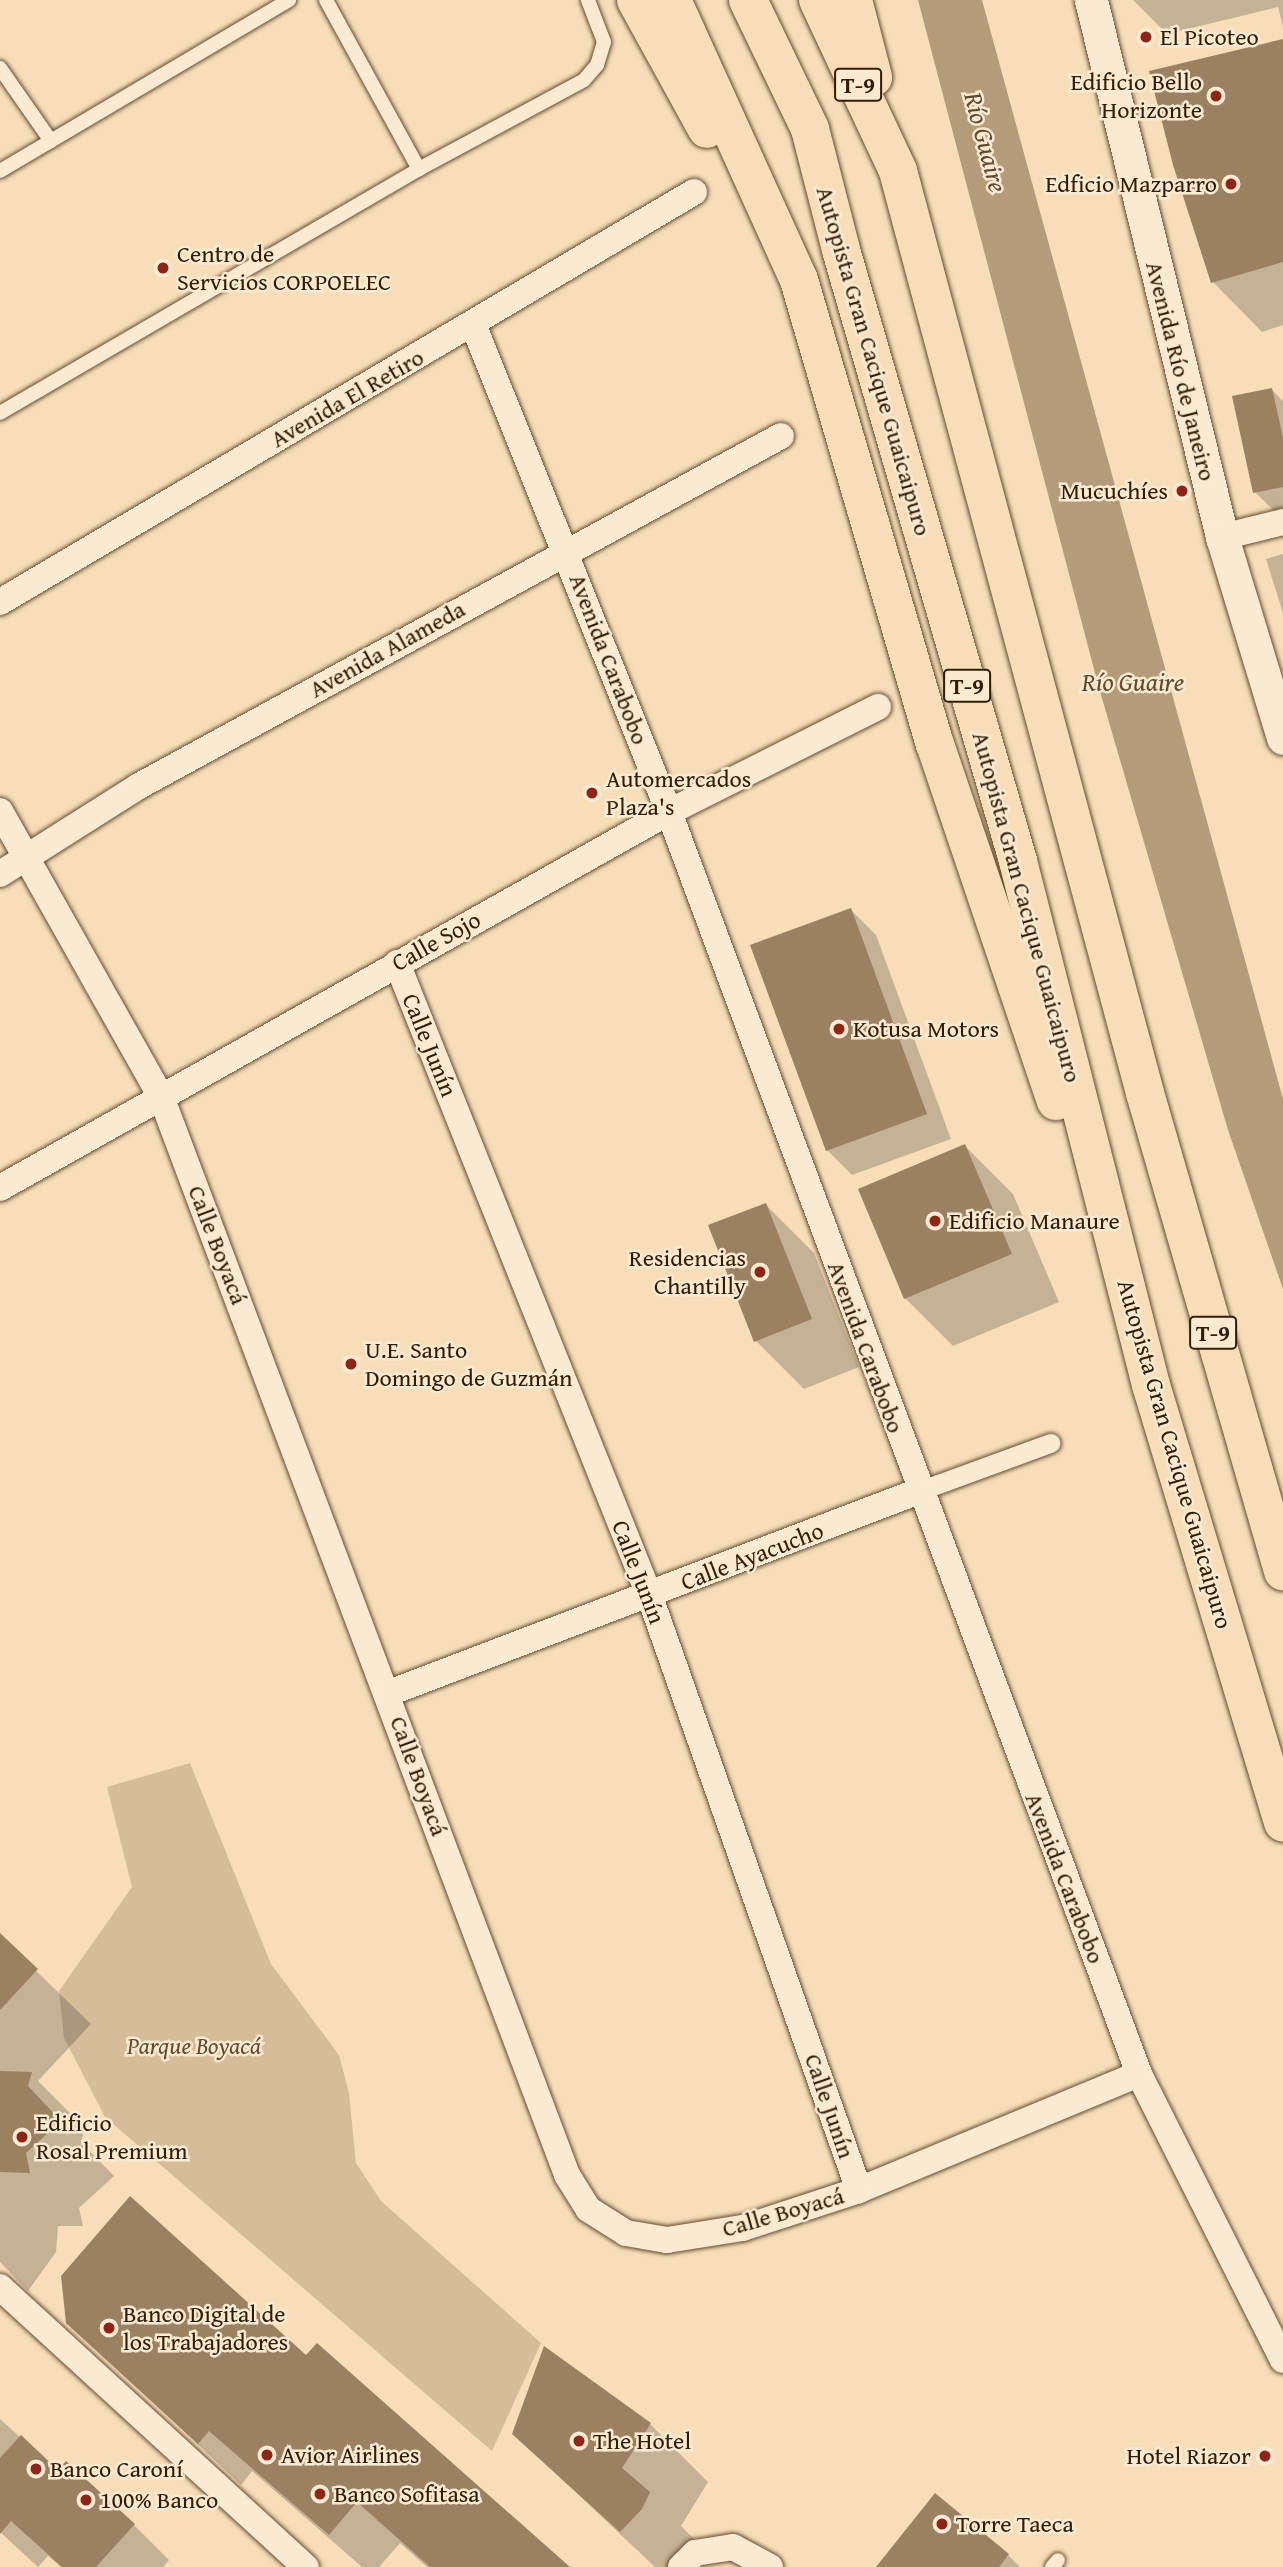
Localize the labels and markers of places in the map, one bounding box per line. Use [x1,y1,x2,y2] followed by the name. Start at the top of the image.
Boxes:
[1160,23,1259,51] place label: El Picoteo
[1138,29,1154,45] marker: El Picoteo
[1070,68,1202,124] place label: Edificio Bello Horizonte
[1208,88,1224,104] marker: Edificio Bello Horizonte
[1045,170,1217,198] place label: Edficio Mazparro
[1223,176,1239,192] marker: Edficio Mazparro
[177,240,391,296] place label: Centro de Servicios CORPOELEC
[155,260,171,276] marker: Centro de Servicios CORPOELEC
[1060,477,1168,505] place label: Mucuchíes
[1174,483,1190,499] marker: Mucuchíes
[606,765,751,821] place label: Automercados Plaza's
[584,785,600,801] marker: Automercados Plaza's
[853,1015,999,1043] place label: Kotusa Motors
[831,1021,847,1037] marker: Kotusa Motors
[949,1207,1120,1235] place label: Edificio Manaure
[927,1213,943,1229] marker: Edificio Manaure
[629,1244,746,1300] place label: Residencias Chantilly
[752,1264,768,1280] marker: Residencias Chantilly
[365,1336,573,1392] place label: U.E. Santo Domingo de Guzmán
[343,1356,359,1372] marker: U.E. Santo Domingo de Guzmán
[36,2109,188,2165] place label: Edificio Rosal Premium
[14,2129,30,2145] marker: Edificio Rosal Premium
[123,2300,288,2356] place label: Banco Digital de los Trabajadores
[101,2320,117,2336] marker: Banco Digital de los Trabajadores
[593,2427,691,2455] place label: The Hotel
[571,2433,587,2449] marker: The Hotel
[281,2441,419,2469] place label: Avior Airlines
[1127,2442,1251,2470] place label: Hotel Riazor
[259,2447,275,2463] marker: Avior Airlines
[1257,2448,1273,2464] marker: Hotel Riazor
[50,2455,183,2483] place label: Banco Caroní
[28,2461,44,2477] marker: Banco Caroní
[334,2480,480,2508] place label: Banco Sofitasa
[100,2486,218,2514] place label: 100% Banco
[312,2486,328,2502] marker: Banco Sofitasa
[78,2492,94,2508] marker: 100% Banco
[956,2510,1074,2538] place label: Torre Taeca
[934,2516,950,2532] marker: Torre Taeca

